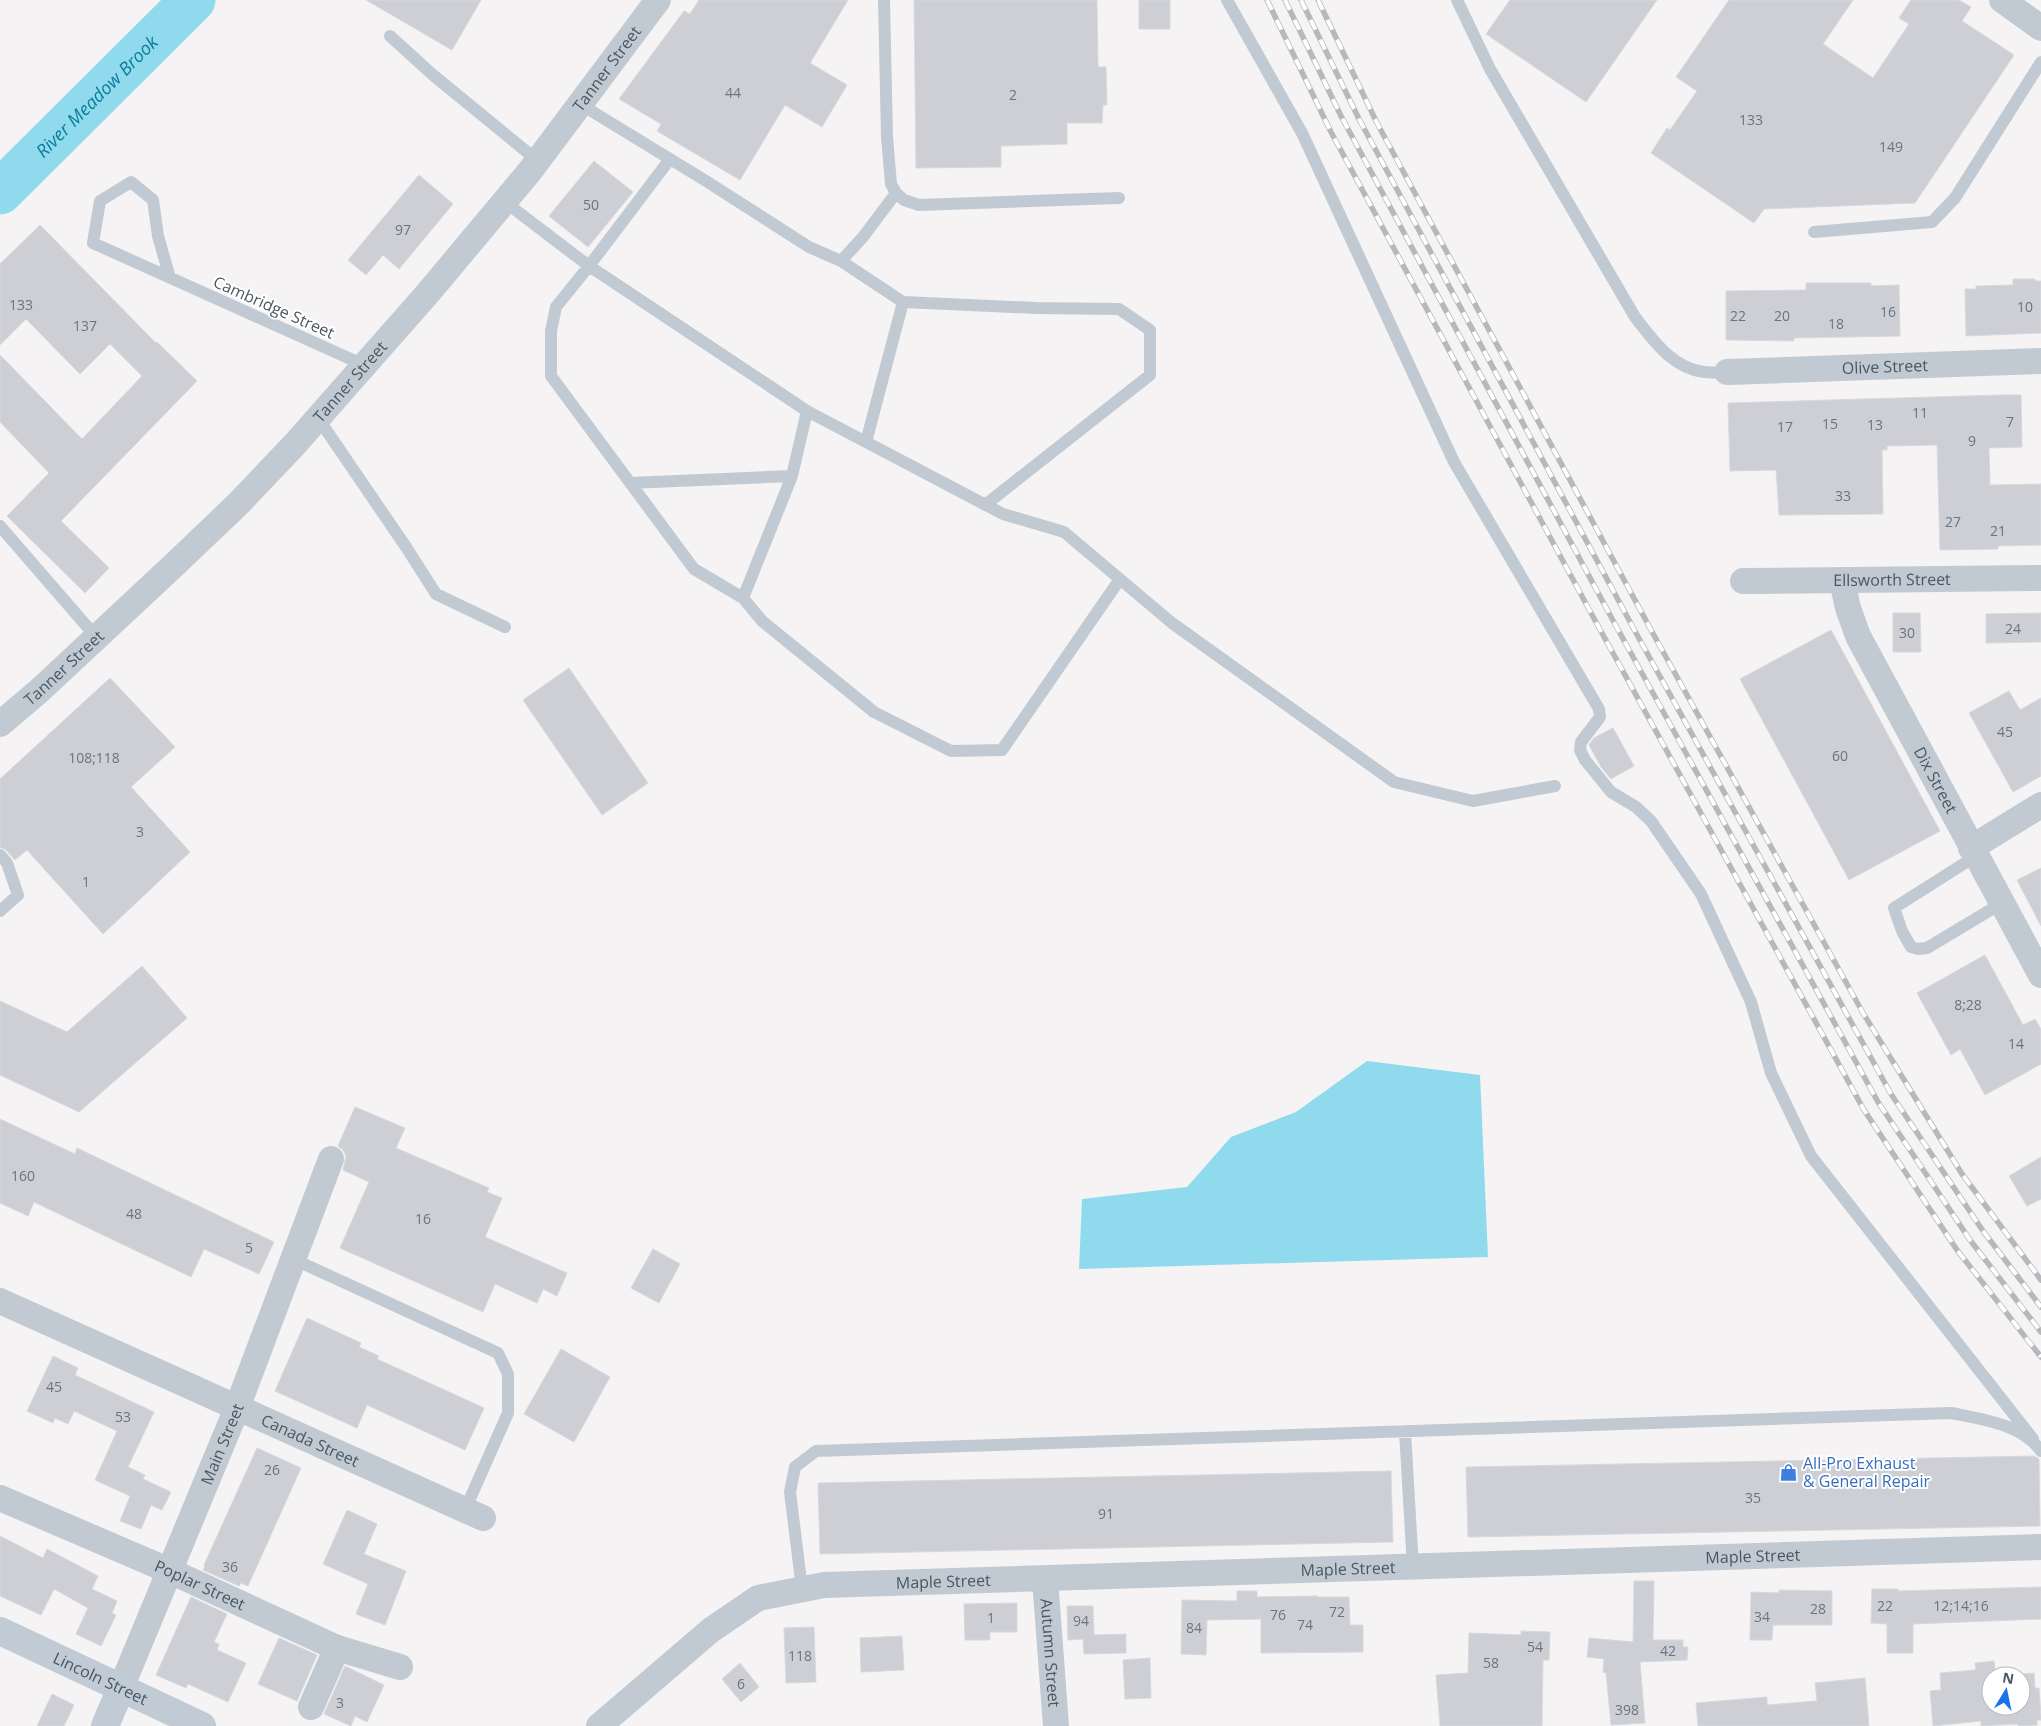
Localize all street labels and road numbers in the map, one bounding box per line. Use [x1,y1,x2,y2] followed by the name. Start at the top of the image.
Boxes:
[567,21,646,116] street label: Tanner Street
[210,270,338,344] street label: Cambridge Street
[308,336,392,427] street label: Tanner Street
[1841,354,1929,379] street label: Olive Street
[1833,568,1951,591] street label: Ellsworth Street
[19,625,109,710] street label: Tanner Street
[1909,743,1963,818] street label: Dix Street
[195,1400,249,1488] street label: Main Street
[258,1409,363,1472] street label: Canada Street
[1705,1544,1801,1568] street label: Maple Street
[151,1555,249,1615] street label: Poplar Street
[1300,1556,1396,1581] street label: Maple Street
[895,1569,991,1594] street label: Maple Street
[1035,1598,1066,1708] street label: Autumn Street
[50,1647,152,1710] street label: Lincoln Street

